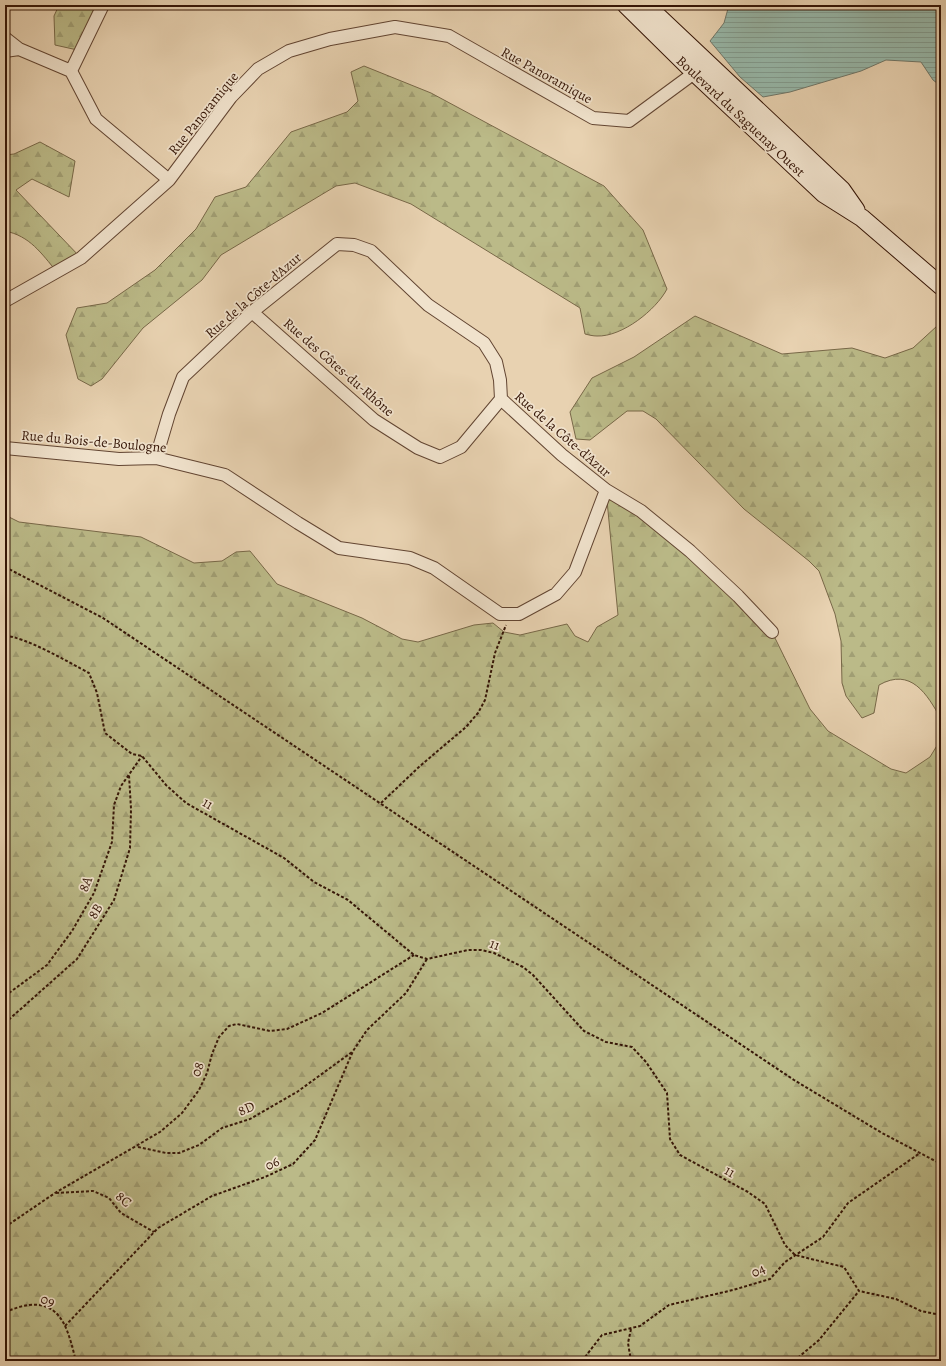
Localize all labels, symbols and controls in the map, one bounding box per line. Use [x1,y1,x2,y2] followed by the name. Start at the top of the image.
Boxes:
[498,42,596,108] street label: Rue Panoramique
[672,52,809,181] street label: Boulevard du Saguenay Ouest
[164,68,243,159] street label: Rue Panoramique
[201,248,306,343] street label: Rue de la Côte-d'Azur
[279,314,398,421] street label: Rue des Côtes-du-Rhône
[510,387,615,482] street label: Rue de la Côte-d'Azur
[21,426,167,457] street label: Rue du Bois-de-Boulogne
[199,793,217,814] street label: 11
[74,873,97,895] street label: 8A
[83,900,107,923] street label: 8B
[487,934,503,955] street label: 11
[186,1059,209,1079] street label: 08
[235,1096,258,1121] street label: 8D
[262,1152,283,1175] street label: 06
[721,1161,739,1182] street label: 11
[112,1187,136,1212] street label: 8C
[748,1259,768,1282] street label: 04
[38,1289,57,1312] street label: 09

